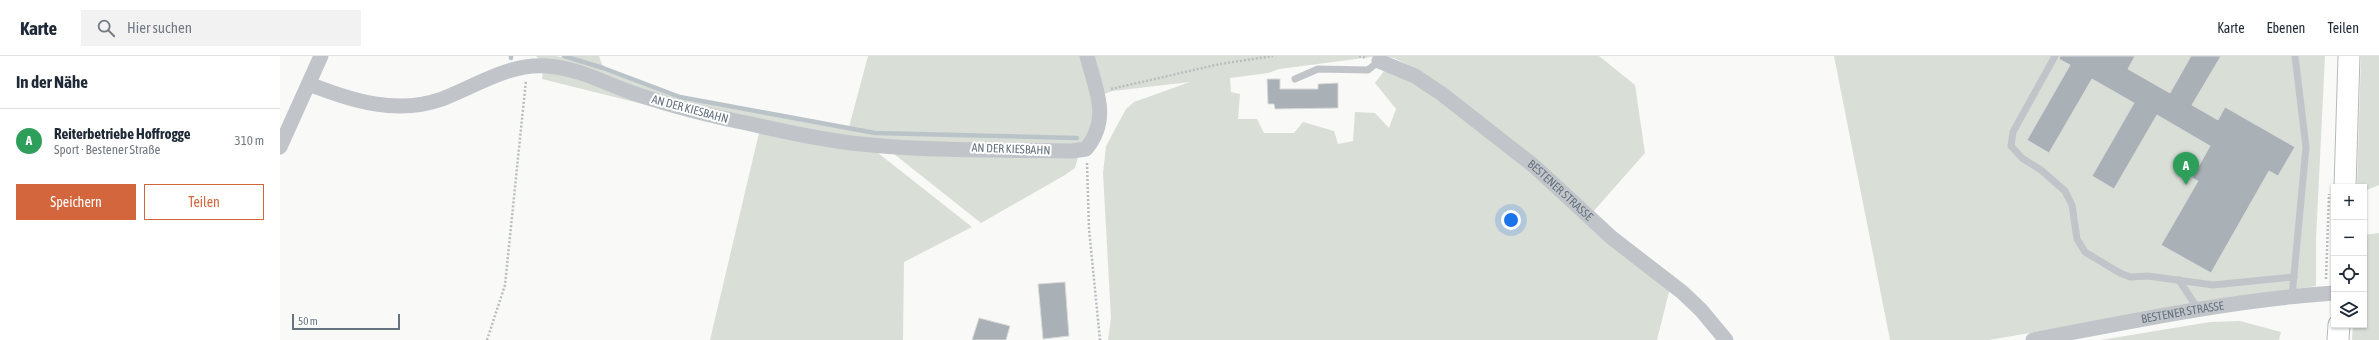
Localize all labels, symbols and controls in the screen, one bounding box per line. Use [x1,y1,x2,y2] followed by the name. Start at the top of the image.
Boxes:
[81,10,361,46] search box
[20,17,57,39] text: Karte
[95,17,117,39] icon: search
[127,19,192,36] text: Hier suchen
[2217,20,2244,36] text: Karte
[2266,20,2305,36] text: Ebenen
[2327,20,2359,36] text: Teilen
[16,72,88,92] text: In der Nähe
[650,92,730,126] street label: AN DER KIESBAHN
[54,125,191,142] text: Reiterbetriebe Hoffrogge
[26,133,32,148] text: A
[235,133,264,148] text: 310 m
[971,141,1051,157] street label: AN DER KIESBAHN
[54,142,160,157] text: Sport · Bestener Straße
[2173,152,2199,185] pin: A
[1525,157,1596,224] street label: BESTENER STRASSE
[16,184,136,220] button: Speichern
[144,184,264,220] button: Teilen
[2331,184,2367,328] map controls
[2331,184,2367,220] button: +
[1501,210,1521,230] your location
[2331,220,2367,256] button: −
[2331,256,2367,292] button: locate
[2331,292,2367,328] button: layers
[2140,299,2225,326] street label: BESTENER STRASSE
[292,312,400,331] scale bar
[298,315,318,327] text: 50 m

